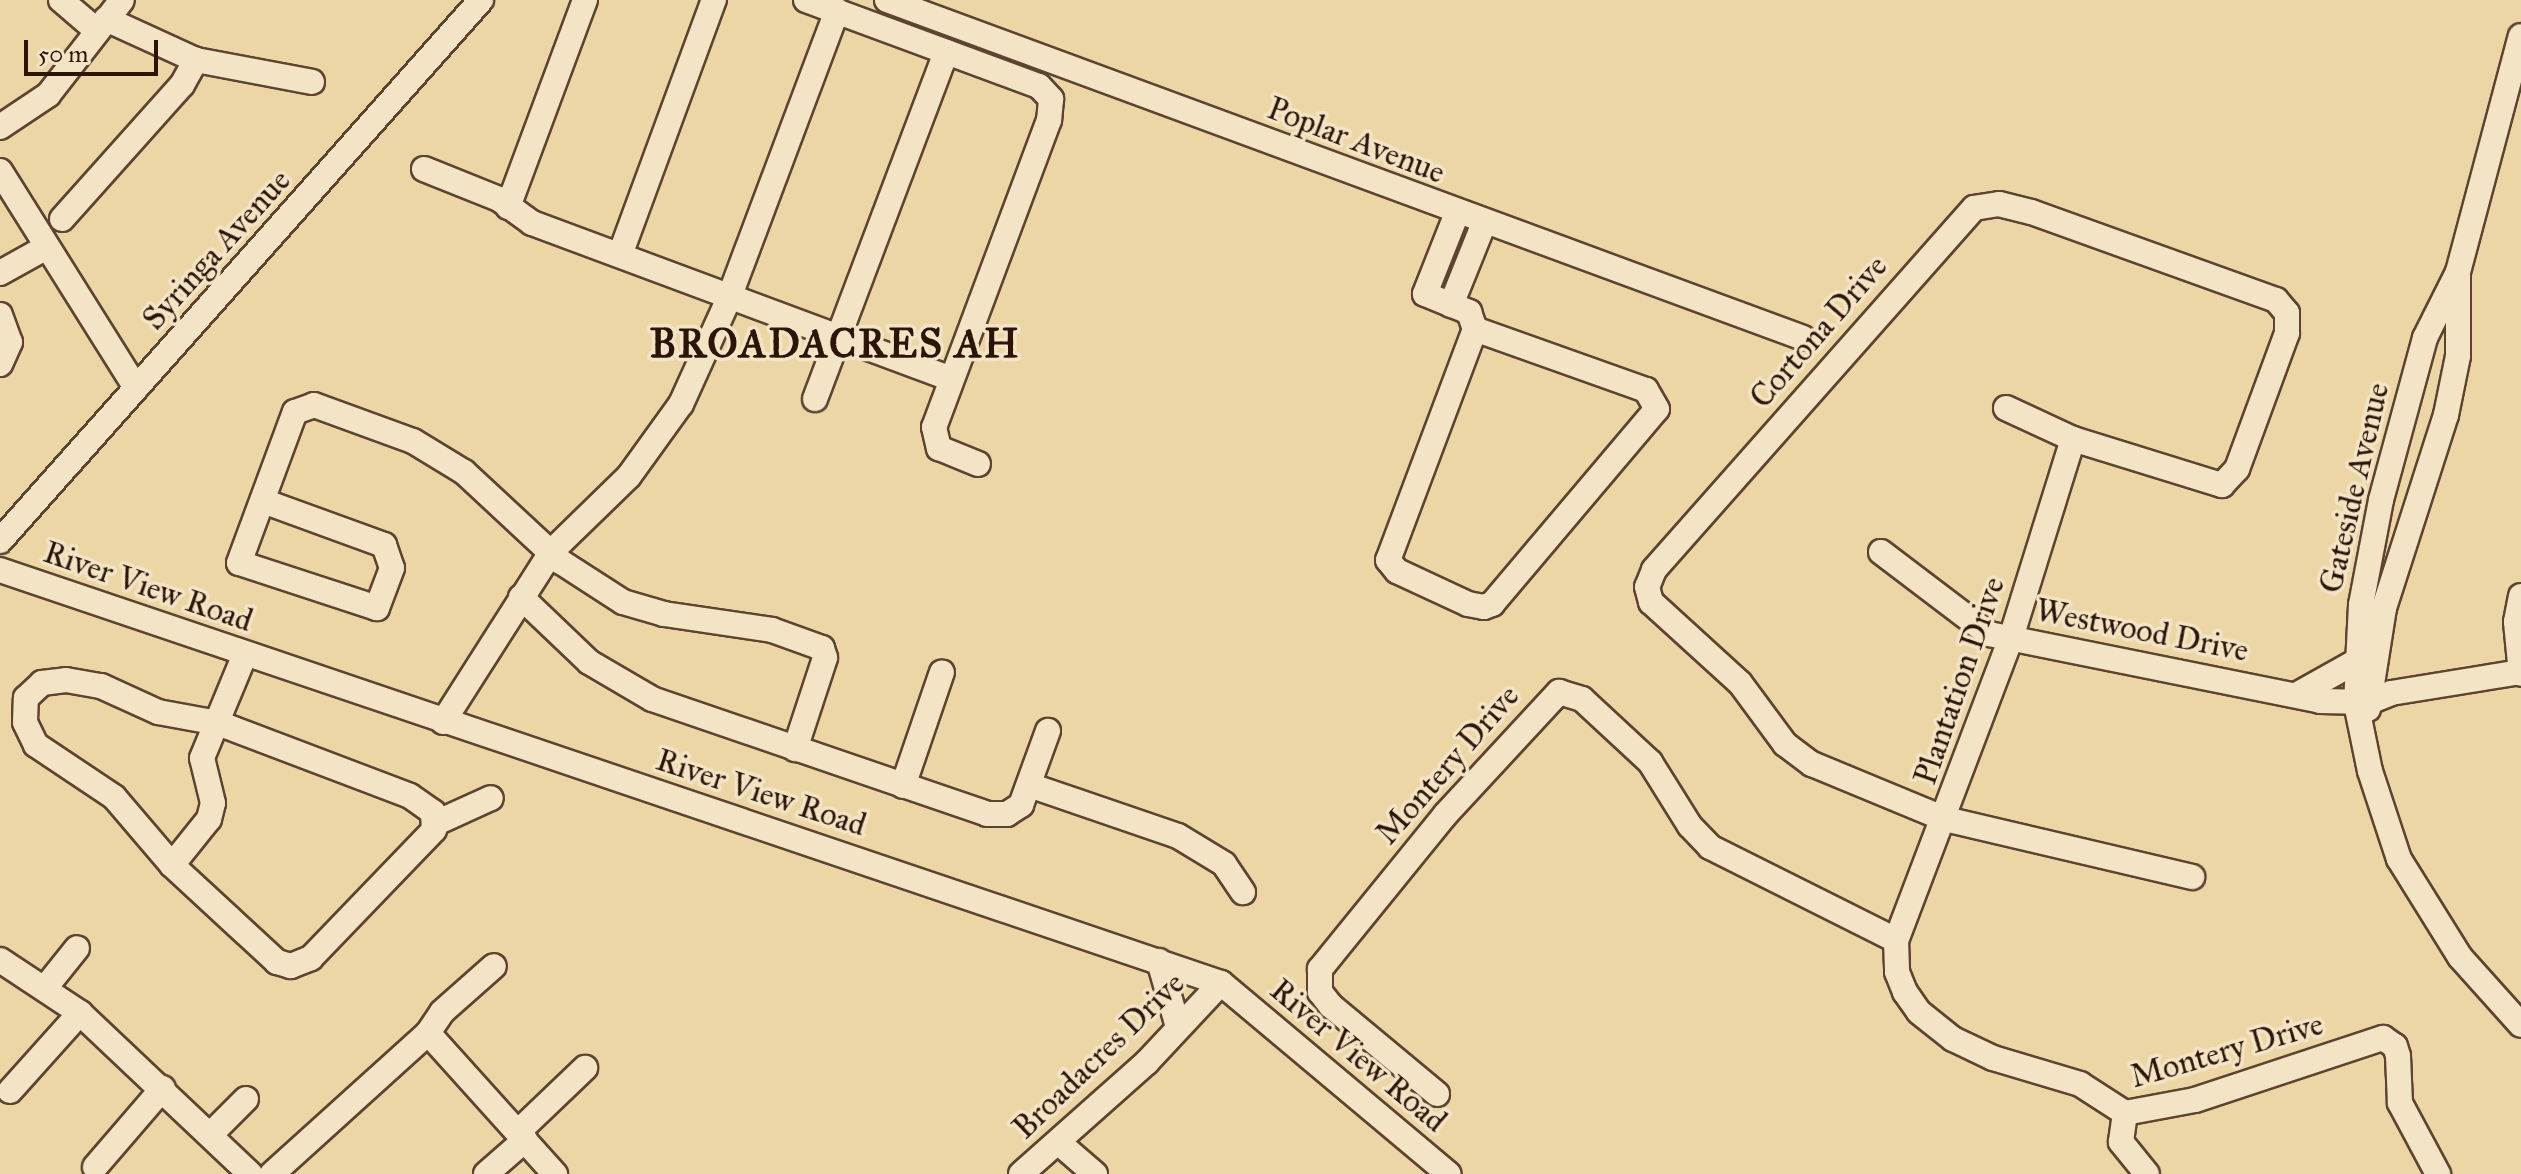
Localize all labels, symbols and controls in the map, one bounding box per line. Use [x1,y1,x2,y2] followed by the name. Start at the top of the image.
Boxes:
[28,24,162,74] scale bar
[38,39,88,69] text: 50 m
[1262,90,1450,192] street label: Poplar Avenue
[135,162,299,338] street label: Syringa Avenue
[1742,248,1896,416] street label: Cortona Drive
[650,320,1020,368] district label: BROADACRES AH
[2312,379,2398,597] street label: Gateside Avenue
[39,533,257,641] street label: River View Road
[1907,572,2013,790] street label: Plantation Drive
[2032,592,2252,670] street label: Westwood Drive
[1368,677,1528,853] street label: Montery Drive
[651,741,871,845] street label: River View Road
[1005,965,1193,1147] street label: Broadacres Drive
[1262,971,1454,1141] street label: River View Road
[2126,1005,2328,1097] street label: Montery Drive

